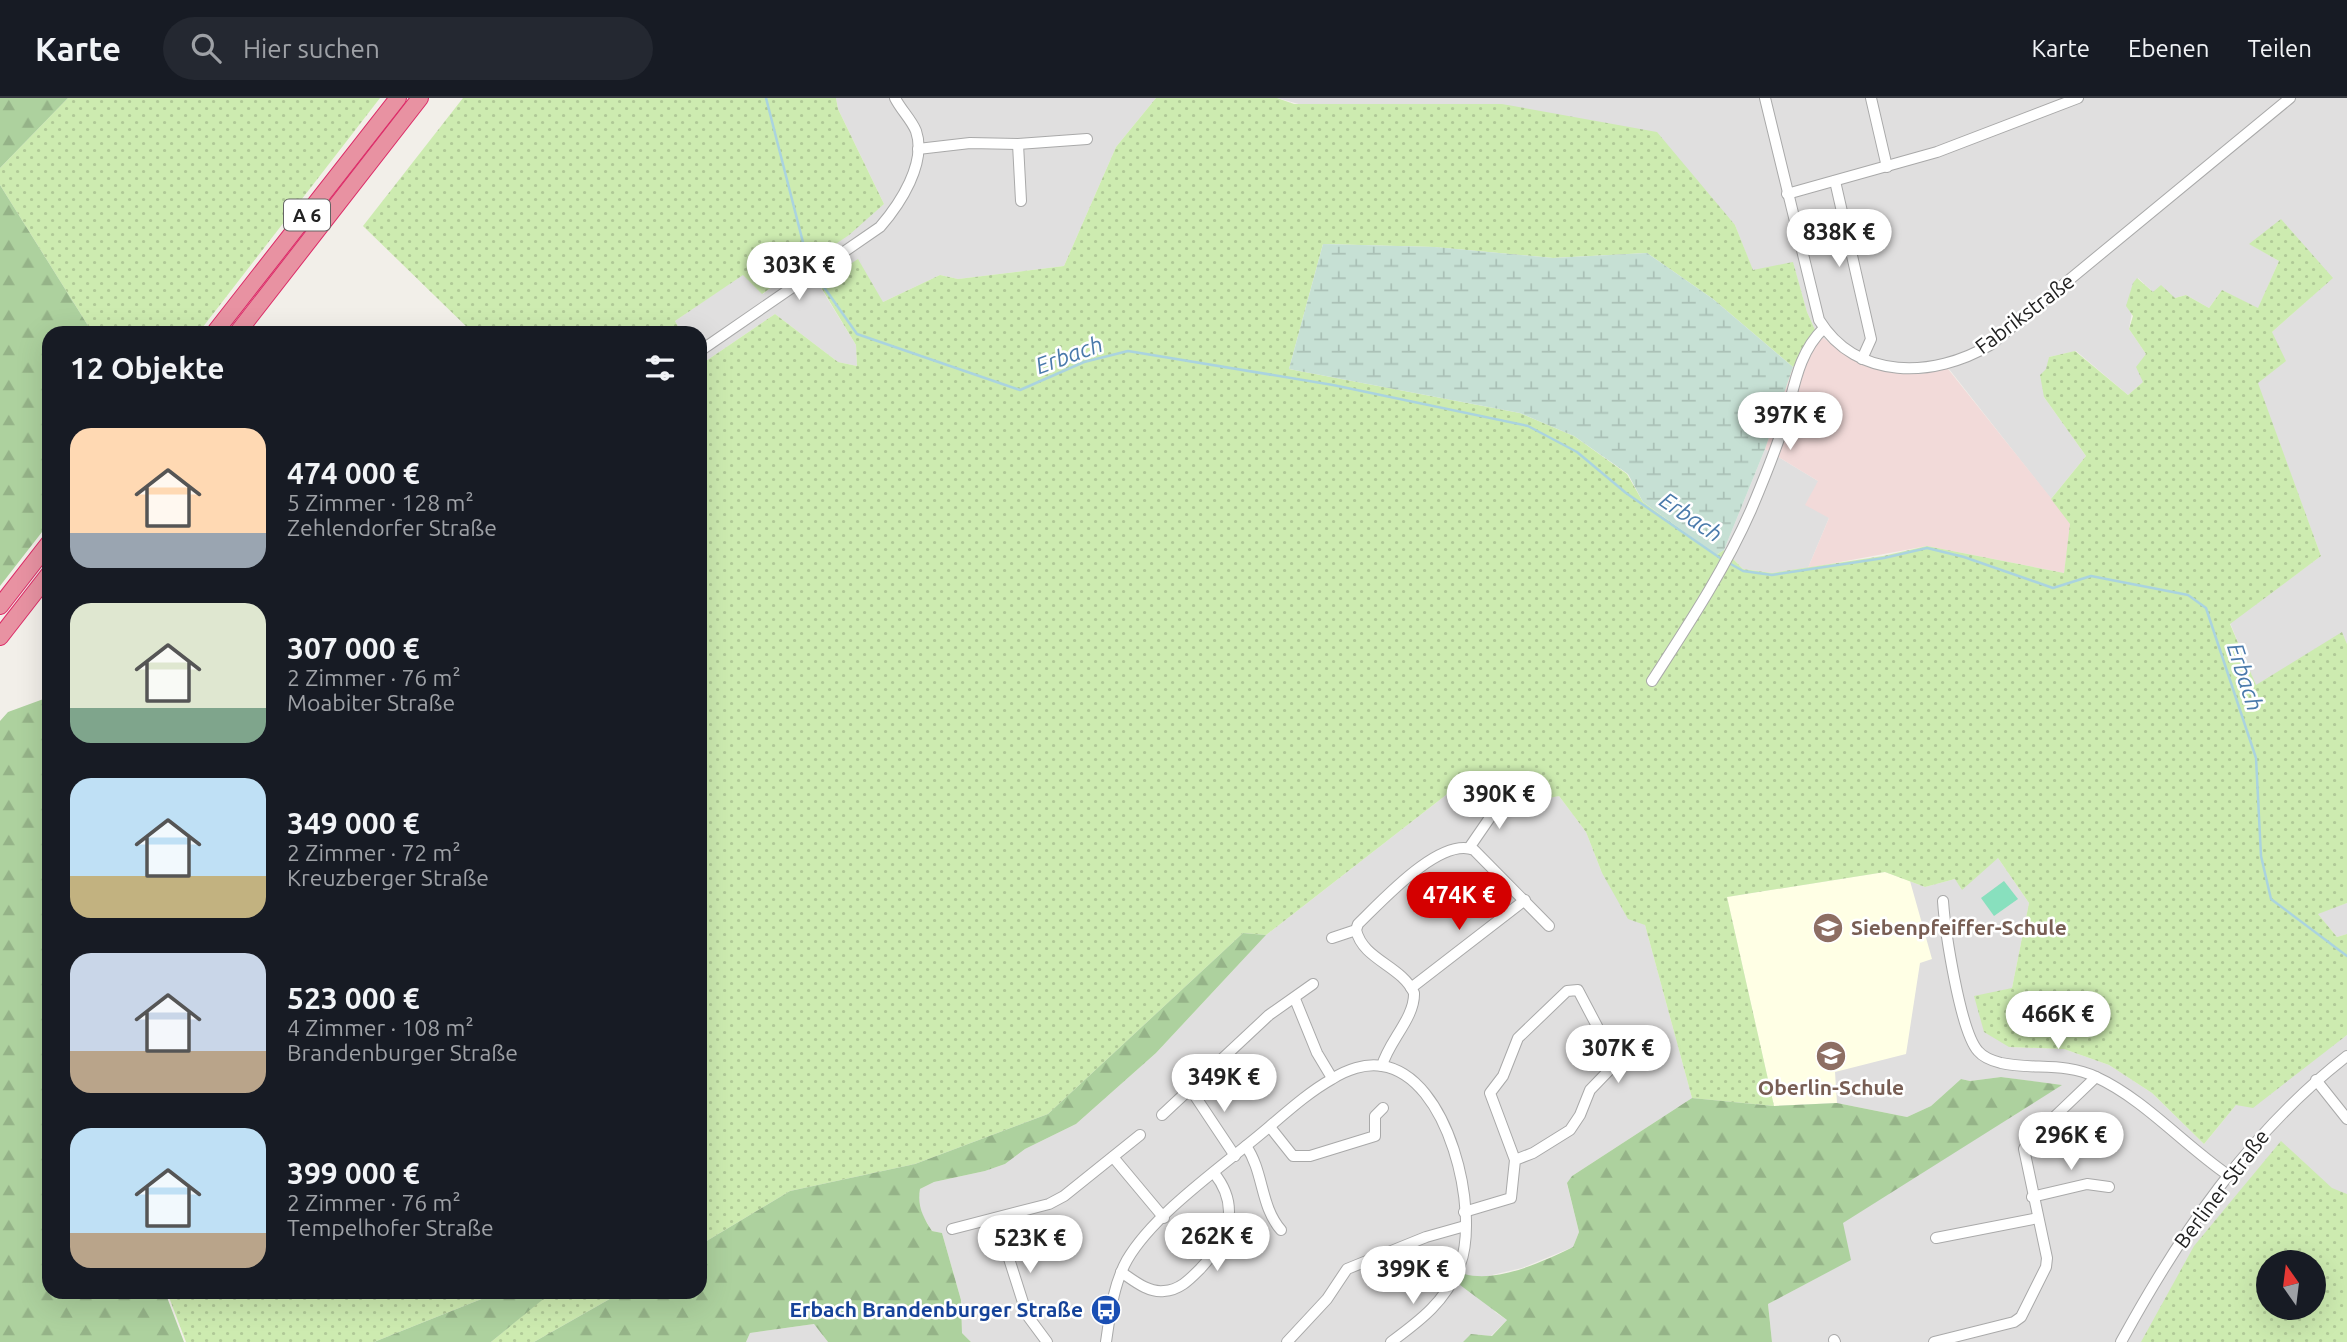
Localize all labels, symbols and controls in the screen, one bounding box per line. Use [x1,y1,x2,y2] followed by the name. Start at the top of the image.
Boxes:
[163,17,653,80] search box
[187,29,225,67] icon: search
[35,30,121,67] text: Karte
[243,34,380,63] text: Hier suchen
[2031,35,2090,62] text: Karte
[2128,35,2209,62] text: Ebenen
[2247,35,2312,62] text: Teilen
[284,200,330,230] road number: A 6
[1782,209,1896,269] pin: 838K €
[1803,219,1875,244] text: 838K €
[742,242,856,302] pin: 303K €
[763,252,835,277] text: 303K €
[1970,268,2078,358] street label: Fabrikstraße
[1032,331,1106,378] water label: Erbach
[641,349,679,387] icon: filters
[70,351,225,385] text: 12 Objekte
[1733,392,1847,452] pin: 397K €
[1754,402,1826,427] text: 397K €
[126,456,210,540] icon: home
[287,456,420,490] text: 474 000 €
[1655,487,1727,546] water label: Erbach
[287,490,474,515] text: 5 Zimmer · 128 m²
[287,515,497,540] text: Zehlendorfer Straße
[126,631,210,715] icon: home
[287,631,420,665] text: 307 000 €
[2223,640,2268,714] water label: Erbach
[287,665,461,690] text: 2 Zimmer · 76 m²
[287,690,455,715] text: Moabiter Straße
[1442,772,1556,831] pin: 390K €
[1463,781,1535,806] text: 390K €
[126,806,210,890] icon: home
[287,806,420,840] text: 349 000 €
[287,840,461,865] text: 2 Zimmer · 72 m²
[287,865,489,890] text: Kreuzberger Straße
[1402,872,1516,932] pin: 474K €
[1423,882,1495,907] text: 474K €
[1811,911,1845,945] school or university icon: Siebenpfeiffer-Schule
[1851,915,2067,939] place label: Siebenpfeiffer-Schule
[126,981,210,1065] icon: home
[287,981,420,1015] text: 523 000 €
[2001,992,2115,1051] pin: 466K €
[2022,1001,2094,1026] text: 466K €
[287,1015,474,1040] text: 4 Zimmer · 108 m²
[1561,1026,1675,1085] pin: 307K €
[1582,1035,1654,1060] text: 307K €
[1814,1039,1848,1073] school or university icon: Oberlin-Schule
[287,1040,518,1065] text: Brandenburger Straße
[1167,1054,1281,1114] pin: 349K €
[1188,1064,1260,1089] text: 349K €
[1758,1075,1904,1099] place label: Oberlin-Schule
[2014,1112,2128,1172] pin: 296K €
[2035,1122,2107,1147] text: 296K €
[2169,1124,2274,1252] street label: Berliner Straße
[126,1156,210,1240] icon: home
[287,1156,420,1190] text: 399 000 €
[287,1190,461,1215] text: 2 Zimmer · 76 m²
[1160,1214,1274,1273] pin: 262K €
[287,1215,494,1240] text: Tempelhofer Straße
[973,1216,1087,1275] pin: 523K €
[1181,1223,1253,1248] text: 262K €
[994,1225,1066,1250] text: 523K €
[1356,1246,1470,1306] pin: 399K €
[2256,1250,2326,1320] north arrow
[2256,1250,2326,1320] map controls
[1377,1256,1449,1281] text: 399K €
[1089,1293,1123,1327] bus stop icon: Erbach Brandenburger Straße
[789,1297,1083,1321] place label: Erbach Brandenburger Straße

